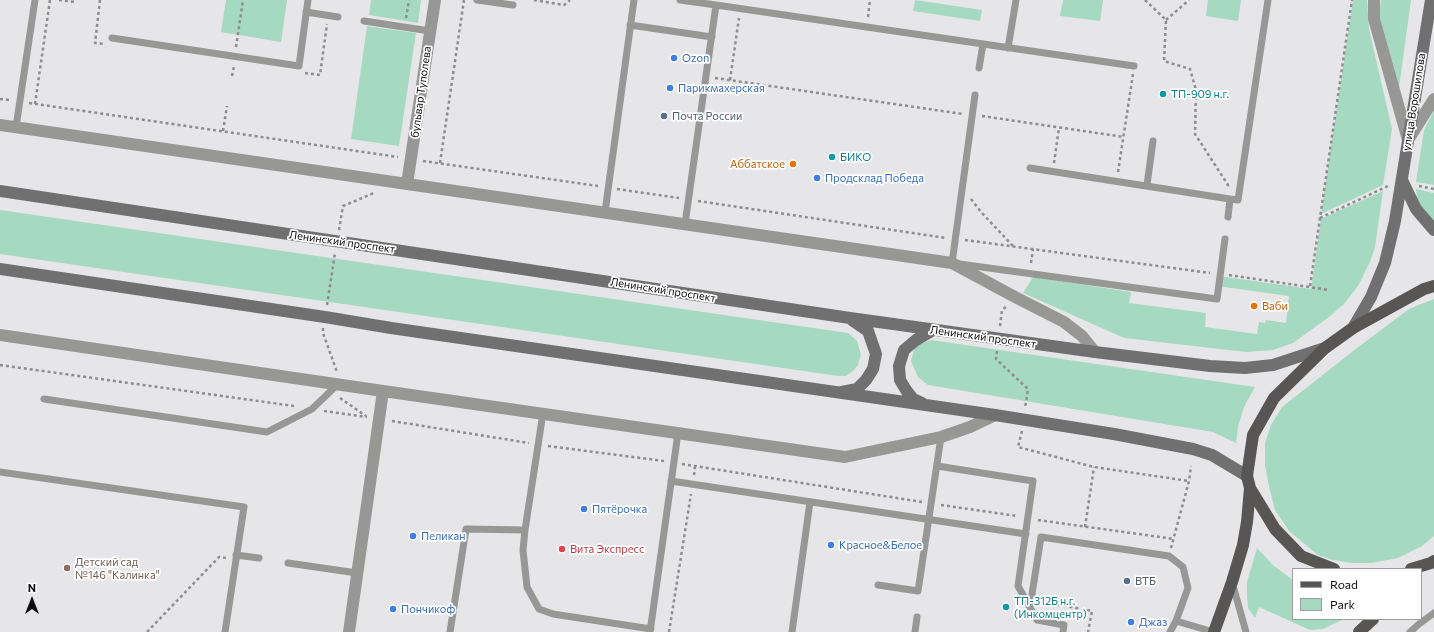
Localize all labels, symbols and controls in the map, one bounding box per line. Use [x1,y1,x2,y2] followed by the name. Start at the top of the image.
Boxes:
[408,45,434,139] street label: бульвар Туполева
[682,51,709,65] place label: Ozon
[1400,52,1428,152] street label: улица Ворошилова
[669,53,679,63] marker: Ozon
[678,81,765,95] place label: Парикмахерская
[665,83,675,93] marker: Парикмахерская
[1171,87,1229,101] place label: ТП-909 н.г.
[1158,89,1168,99] marker: ТП-909 н.г.
[672,109,742,123] place label: Почта России
[659,111,669,121] marker: Почта России
[840,150,871,164] place label: БИКО
[827,152,837,162] marker: БИКО
[730,157,785,171] place label: Аббатское
[788,159,798,169] marker: Аббатское
[825,171,924,185] place label: Продсклад Победа
[812,173,822,183] marker: Продсклад Победа
[288,228,396,256] street label: Ленинский проспект
[609,275,717,305] street label: Ленинский проспект
[1262,299,1288,313] place label: Ваби
[1249,301,1259,311] marker: Ваби
[929,323,1037,351] street label: Ленинский проспект
[592,502,647,516] place label: Пятёрочка
[579,504,589,514] marker: Пятёрочка
[421,529,466,543] place label: Пеликан
[408,531,418,541] marker: Пеликан
[839,538,922,552] place label: Красное&Белое
[826,540,836,550] marker: Красное&Белое
[570,542,644,556] place label: Вита Экспресс
[557,544,567,554] marker: Вита Экспресс
[75,555,160,581] place label: Детский сад №146 "Калинка"
[62,563,72,573] marker: Детский сад №146 "Калинка"
[1292,568,1422,620] legend
[1135,574,1156,588] place label: ВТБ
[1122,576,1132,586] marker: ВТБ
[1330,577,1358,591] text: Road
[12,580,52,620] north arrow
[28,581,36,594] text: N
[1014,594,1087,620] place label: ТП-312Б н.г. (Инкомцентр)
[1330,597,1355,611] text: Park
[401,602,455,616] place label: Пончикоф
[1001,602,1011,612] marker: ТП-312Б н.г. (Инкомцентр)
[388,604,398,614] marker: Пончикоф
[1139,615,1167,629] place label: Джаз
[1126,617,1136,627] marker: Джаз

